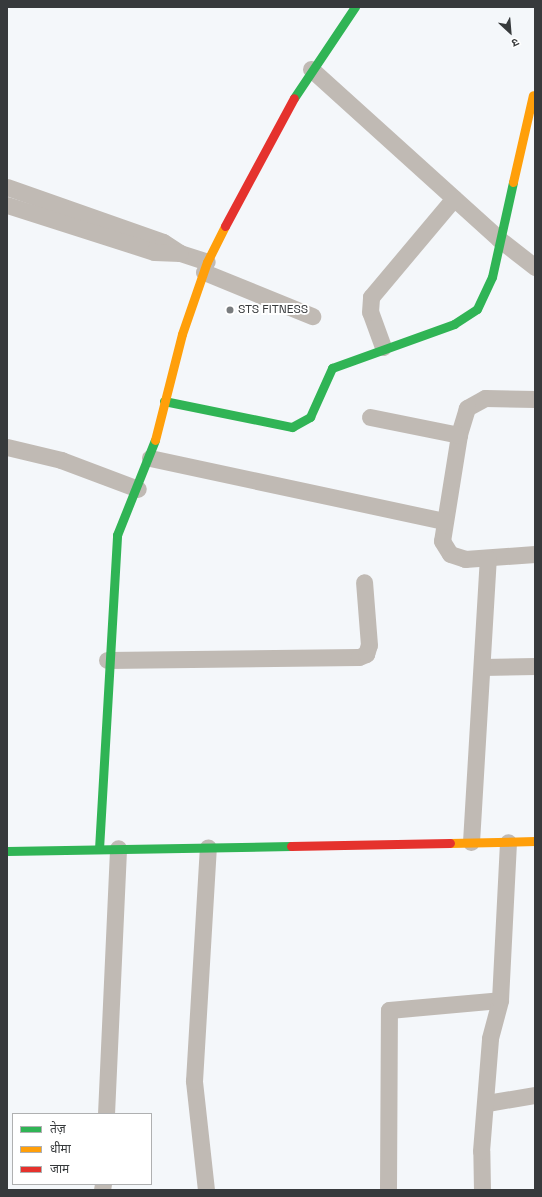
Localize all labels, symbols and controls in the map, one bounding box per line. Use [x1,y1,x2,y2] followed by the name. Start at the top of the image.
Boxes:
[490,12,530,52] north arrow
[509,35,521,50] text: उ
[238,303,308,317] place label: STS FITNESS
[225,305,235,315] marker: STS FITNESS
[12,1113,152,1185] legend
[50,1121,66,1137] text: तेज़
[50,1141,71,1157] text: धीमा
[50,1161,69,1177] text: जाम

